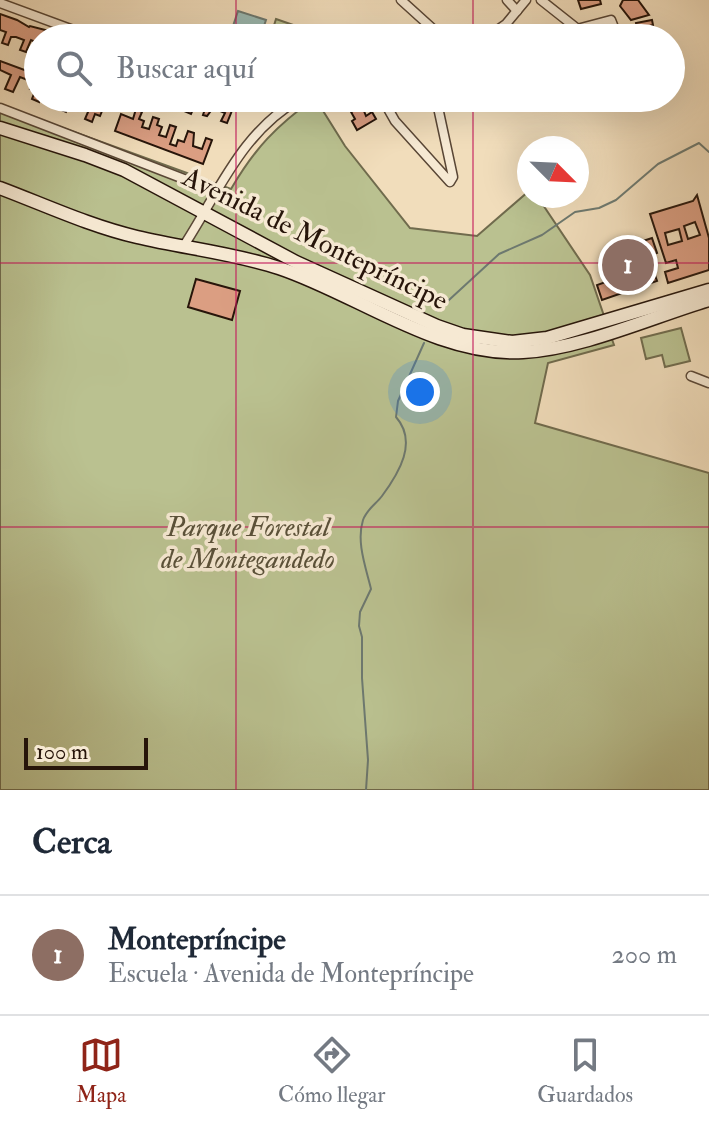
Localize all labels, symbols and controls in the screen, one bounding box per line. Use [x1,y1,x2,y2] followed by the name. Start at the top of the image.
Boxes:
[24,24,685,112] search box
[52,46,96,90] icon: search
[116,50,255,87] text: Buscar aquí
[517,136,589,208] north arrow
[176,159,454,319] street label: Avenida de Montepríncipe
[602,235,654,295] pin: 1
[400,372,440,412] your location
[160,510,335,577] park label: Parque Forestal de Montegandedo
[24,734,148,770] scale bar
[36,738,88,766] text: 100 m
[32,821,111,864] text: Cerca
[108,921,286,958] text: Montepríncipe
[53,939,63,971] text: 1
[612,939,677,971] text: 200 m
[108,958,474,990] text: Escuela · Avenida de Montepríncipe
[76,1033,126,1109] tab: Mapa
[278,1033,385,1109] tab: Cómo llegar
[537,1033,633,1109] tab: Guardados

